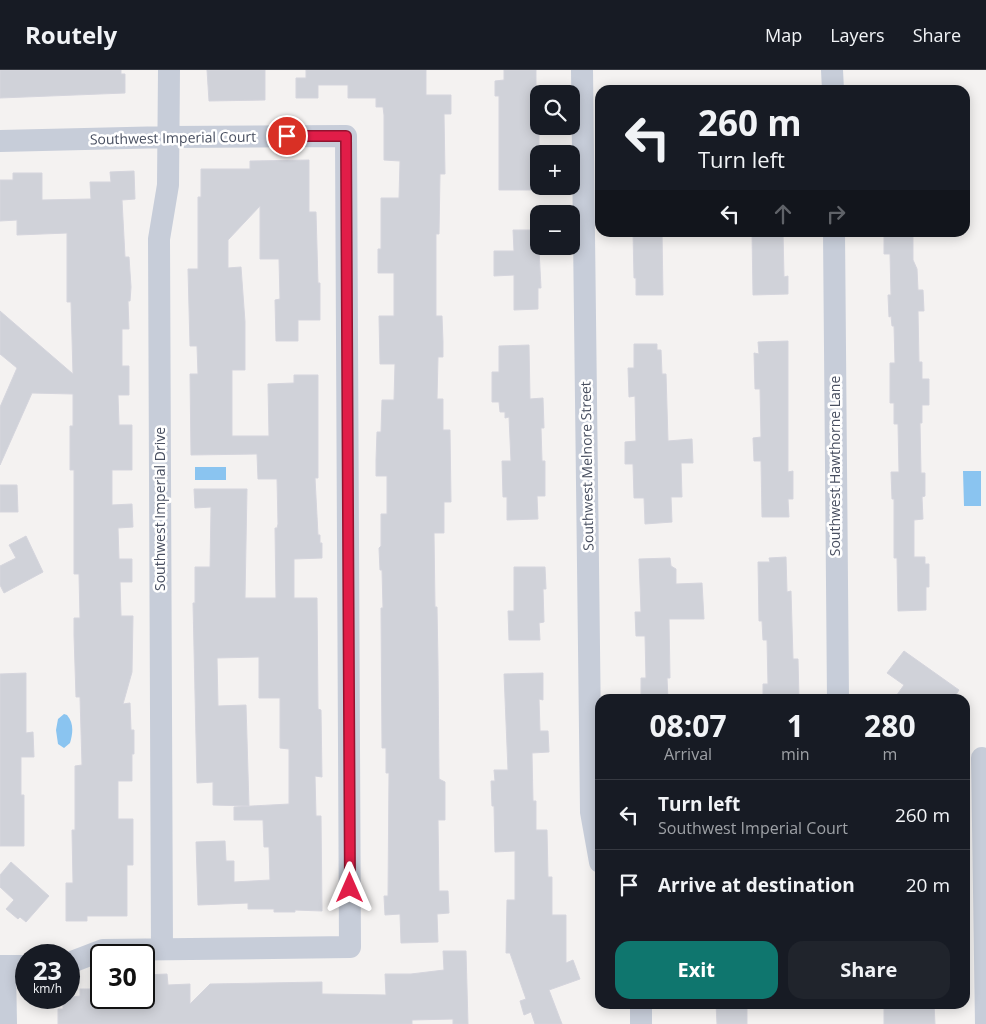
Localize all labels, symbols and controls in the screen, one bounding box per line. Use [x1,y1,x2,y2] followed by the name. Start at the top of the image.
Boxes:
[25,18,117,51] text: Routely
[765,23,802,47] text: Map
[830,23,885,47] text: Layers
[913,23,961,47] text: Share
[530,85,580,255] map controls
[530,85,580,135] button: search
[698,99,802,146] text: 260 m
[615,105,680,170] icon: left
[266,115,308,157] pin
[273,122,301,150] icon: arrive
[90,127,256,148] street label: Southwest Imperial Court
[698,144,785,174] text: Turn left
[530,145,580,195] button: +
[716,200,744,228] icon: left
[769,200,797,228] icon: ahead
[822,200,850,228] icon: right
[530,205,580,255] button: −
[825,376,844,556] street label: Southwest Hawthorne Lane
[576,381,597,551] street label: Southwest Melnore Street
[150,427,169,591] street label: Southwest Imperial Drive
[649,705,727,746] text: 08:07
[787,705,804,746] text: 1
[864,705,916,746] text: 280
[664,743,712,765] text: Arrival
[781,743,810,765] text: min
[882,743,897,765] text: m
[658,791,740,817] text: Turn left
[615,801,643,829] icon: left
[895,802,950,828] text: 260 m
[658,817,848,839] text: Southwest Imperial Court
[323,861,375,913] position arrow
[615,871,643,899] icon: arrive
[658,872,855,898] text: Arrive at destination
[906,872,950,898] text: 20 m
[615,941,778,999] button: Exit
[788,941,950,999] button: Share
[90,944,155,1009] speed limit sign: 30
[33,953,62,987] text: 23
[33,980,62,997] text: km/h

